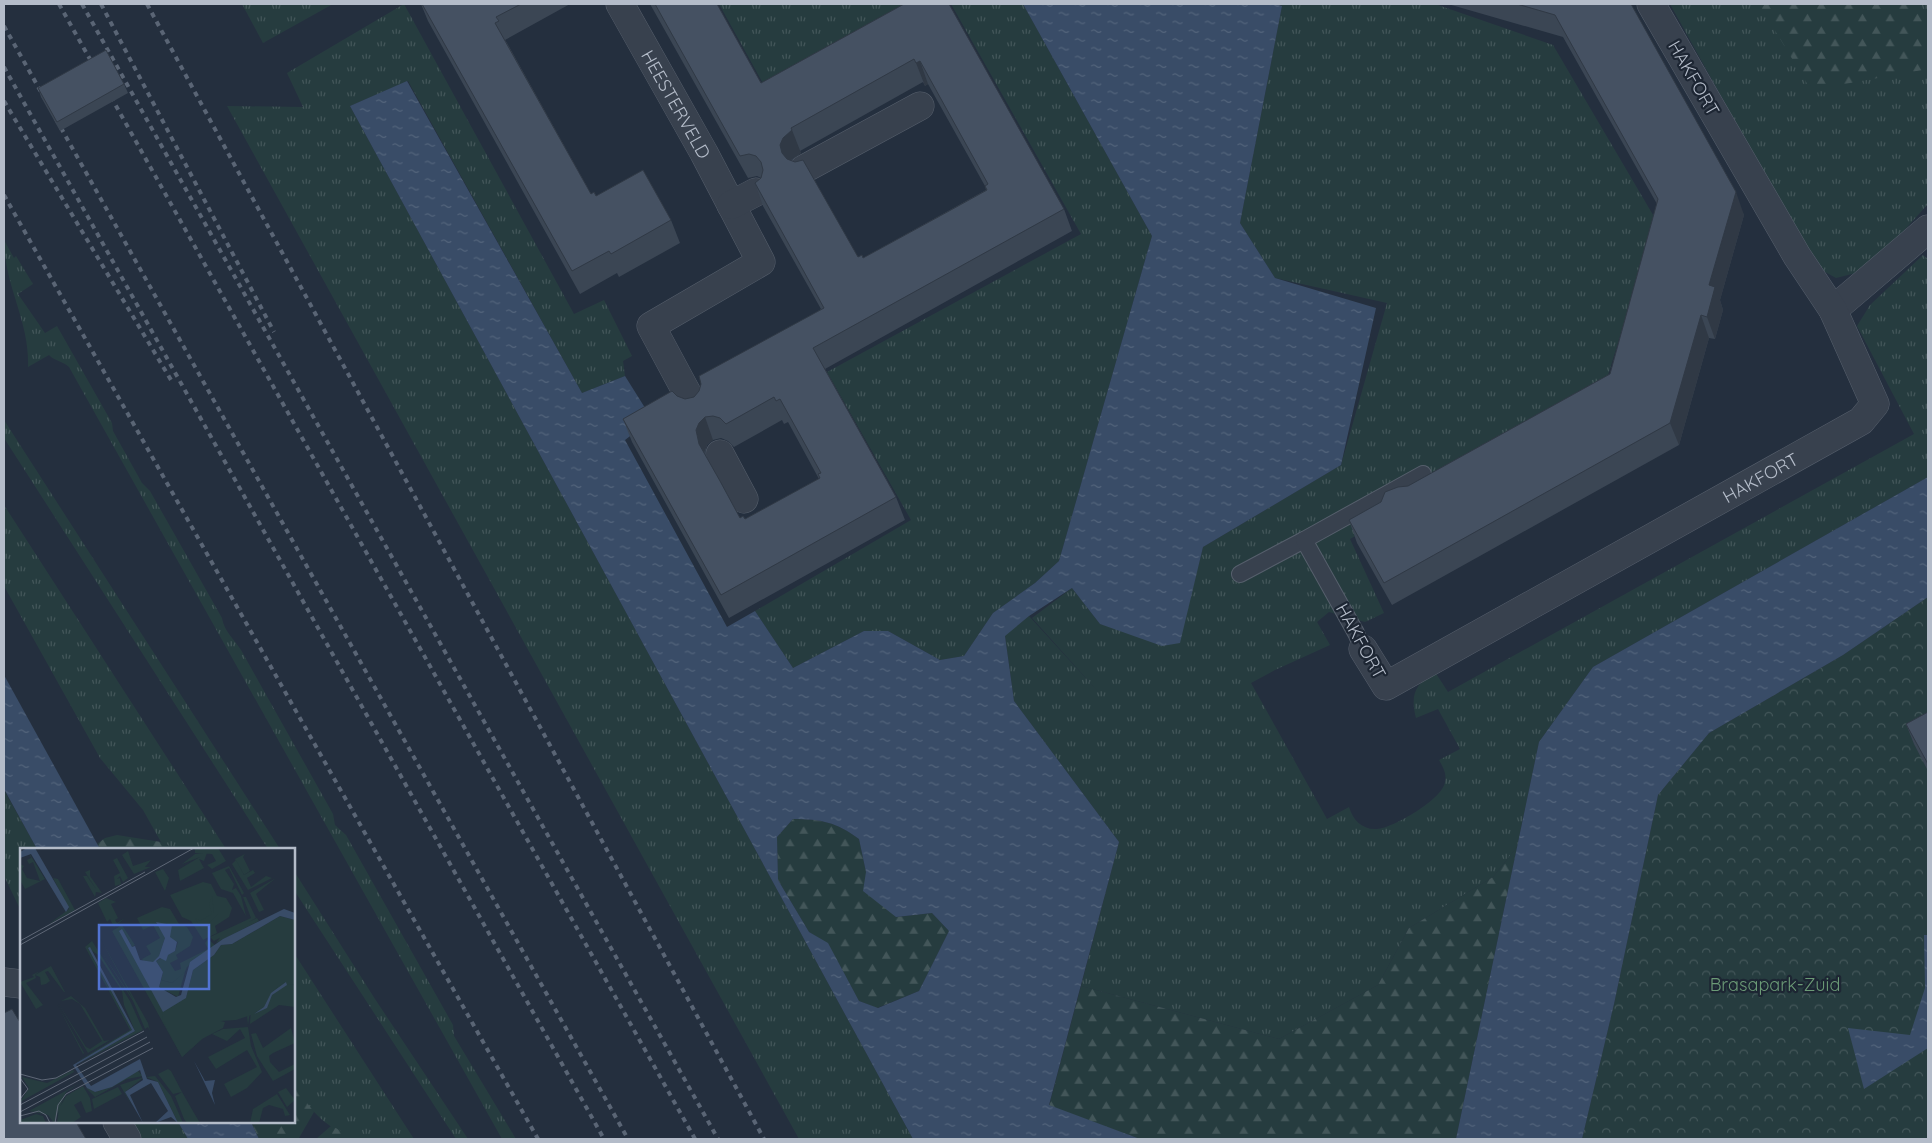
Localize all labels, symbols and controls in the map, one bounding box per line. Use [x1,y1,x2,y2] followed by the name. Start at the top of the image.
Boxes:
[1663,36,1725,120] street label: HAKFORT
[637,46,716,163] street label: HEESTERVELD
[1718,447,1802,508] street label: HAKFORT
[1331,599,1391,683] street label: HAKFORT
[20,848,295,1123] inset map
[1710,973,1840,996] park label: Brasapark-Zuid

